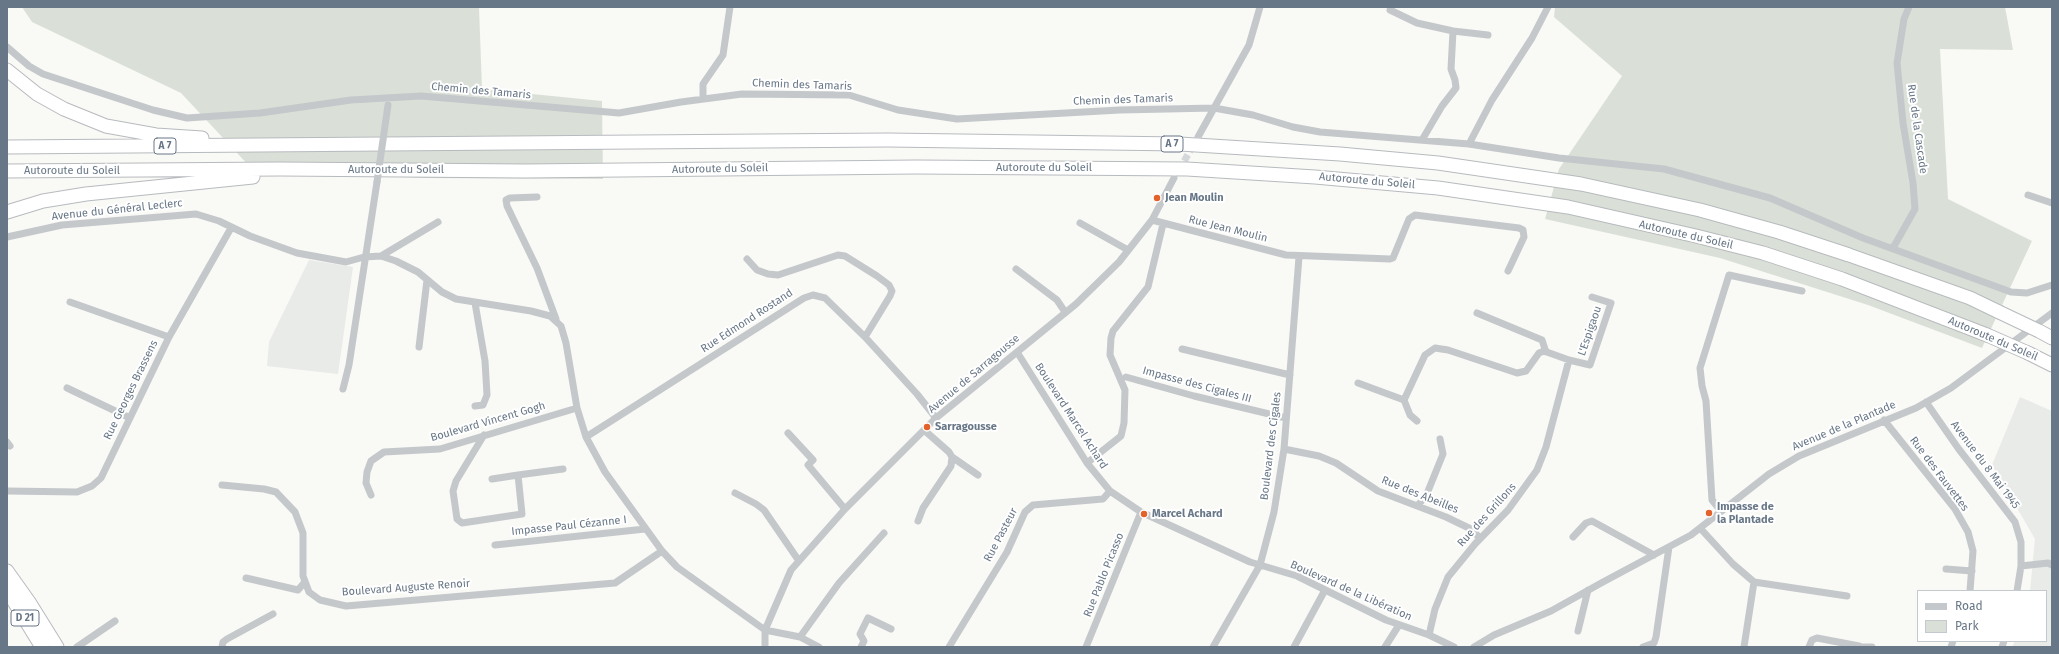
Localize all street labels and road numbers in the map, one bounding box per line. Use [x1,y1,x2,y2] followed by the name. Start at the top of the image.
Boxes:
[752,77,852,93] street label: Chemin des Tamaris
[431,80,531,102] street label: Chemin des Tamaris
[1904,83,1930,175] street label: Rue de la Cascade
[1073,92,1173,108] street label: Chemin des Tamaris
[1161,136,1183,152] road number: A 7
[154,138,176,154] road number: A 7
[996,161,1092,175] street label: Autoroute du Soleil
[672,162,768,176] street label: Autoroute du Soleil
[348,163,444,177] street label: Autoroute du Soleil
[24,164,120,178] street label: Autoroute du Soleil
[1319,170,1415,192] street label: Autoroute du Soleil
[51,197,183,223] street label: Avenue du Général Leclerc
[1187,213,1269,245] street label: Rue Jean Moulin
[1638,218,1734,252] street label: Autoroute du Soleil
[699,286,795,356] street label: Rue Edmond Rostand
[1575,304,1605,358] street label: L'Espigaou
[1946,314,2040,364] street label: Autoroute du Soleil
[926,332,1022,416] street label: Avenue de Sarragousse
[101,338,161,442] street label: Rue Georges Brassens
[1032,361,1110,471] street label: Boulevard Marcel Achard
[1141,364,1253,406] street label: Impasse des Cigales III
[1258,391,1284,501] street label: Boulevard des Cigales
[1790,398,1898,454] street label: Avenue de la Plantade
[429,399,547,445] street label: Boulevard Vincent Gogh
[1948,418,2022,512] street label: Avenue du 8 Mai 1945
[1907,434,1971,514] street label: Rue des Fauvettes
[1379,474,1461,516] street label: Rue des Abeilles
[1455,480,1519,550] street label: Rue des Grillons
[981,506,1021,564] street label: Rue Pasteur
[511,513,627,539] street label: Impasse Paul Cézanne I
[1081,531,1127,619] street label: Rue Pablo Picasso
[1288,558,1414,624] street label: Boulevard de la Libération
[341,577,471,599] street label: Boulevard Auguste Renoir
[11,610,39,626] road number: D 21

